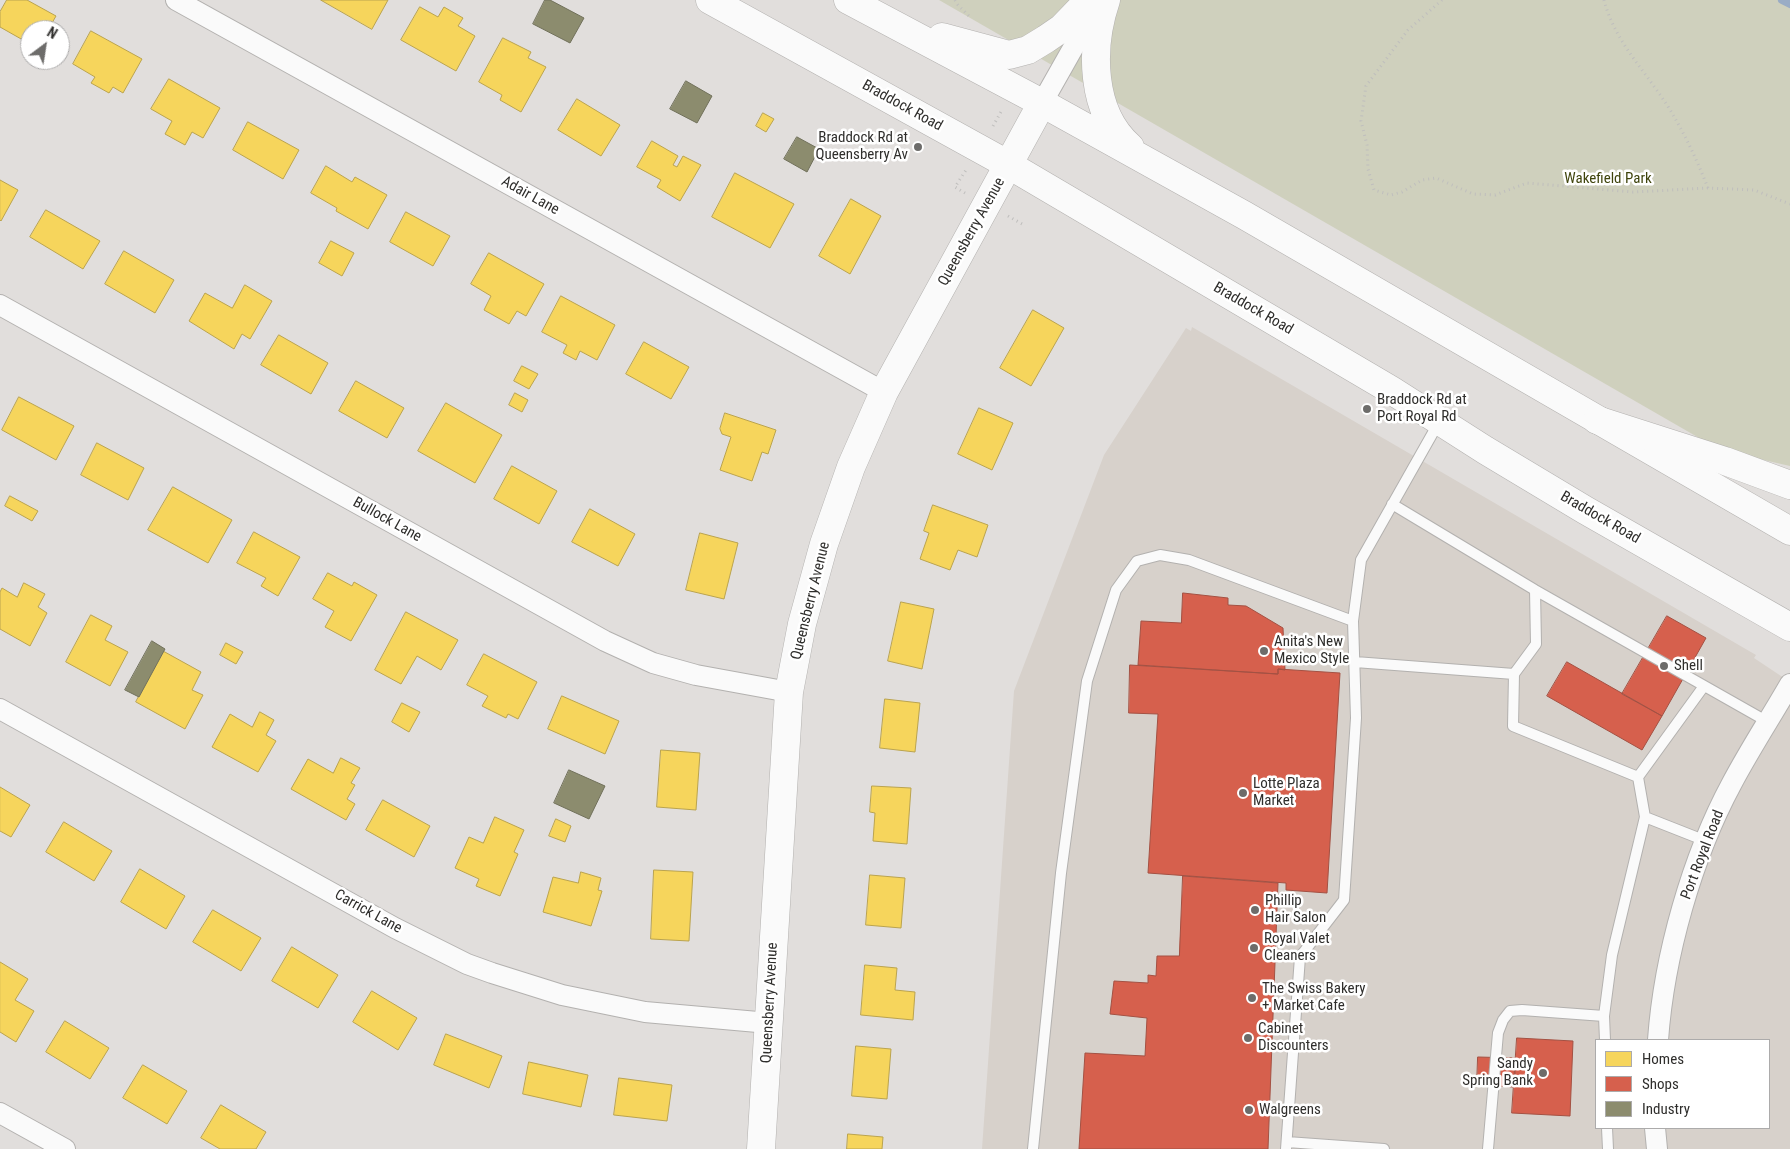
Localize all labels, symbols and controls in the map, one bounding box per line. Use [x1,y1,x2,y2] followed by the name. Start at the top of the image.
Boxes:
[20,20,70,70] north arrow
[44,24,60,42] text: N
[859,76,945,136] street label: Braddock Road
[815,129,908,164] place label: Braddock Rd at Queensberry Av
[912,141,924,153] marker: Braddock Rd at Queensberry Av
[1564,170,1652,188] park label: Wakefield Park
[498,173,562,219] street label: Adair Lane
[935,175,1009,289] street label: Queensberry Avenue
[1210,279,1296,339] street label: Braddock Road
[1377,391,1467,426] place label: Braddock Rd at Port Royal Rd
[1361,403,1373,415] marker: Braddock Rd at Port Royal Rd
[1557,488,1643,548] street label: Braddock Road
[350,494,424,546] street label: Bullock Lane
[788,540,834,662] street label: Queensberry Avenue
[1274,633,1349,668] place label: Anita's New Mexico Style
[1258,645,1270,657] marker: Anita's New Mexico Style
[1674,657,1703,675] place label: Shell
[1658,660,1670,672] marker: Shell
[1253,775,1320,810] place label: Lotte Plaza Market
[1237,787,1249,799] marker: Lotte Plaza Market
[1678,808,1728,902] street label: Port Royal Road
[331,886,405,938] street label: Carrick Lane
[1265,892,1326,927] place label: Phillip Hair Salon
[1249,904,1261,916] marker: Phillip Hair Salon
[1264,930,1330,965] place label: Royal Valet Cleaners
[758,942,782,1064] street label: Queensberry Avenue
[1248,942,1260,954] marker: Royal Valet Cleaners
[1262,980,1366,1015] place label: The Swiss Bakery + Market Cafe
[1246,992,1258,1004] marker: The Swiss Bakery + Market Cafe
[1258,1020,1329,1055] place label: Cabinet Discounters
[1242,1032,1254,1044] marker: Cabinet Discounters
[1595,1039,1770,1129] legend
[1642,1050,1684,1068] text: Homes
[1462,1055,1533,1090] place label: Sandy Spring Bank
[1537,1067,1549,1079] marker: Sandy Spring Bank
[1642,1075,1679,1093] text: Shops
[1642,1100,1690,1118] text: Industry
[1259,1101,1321,1119] place label: Walgreens
[1243,1104,1255,1116] marker: Walgreens

